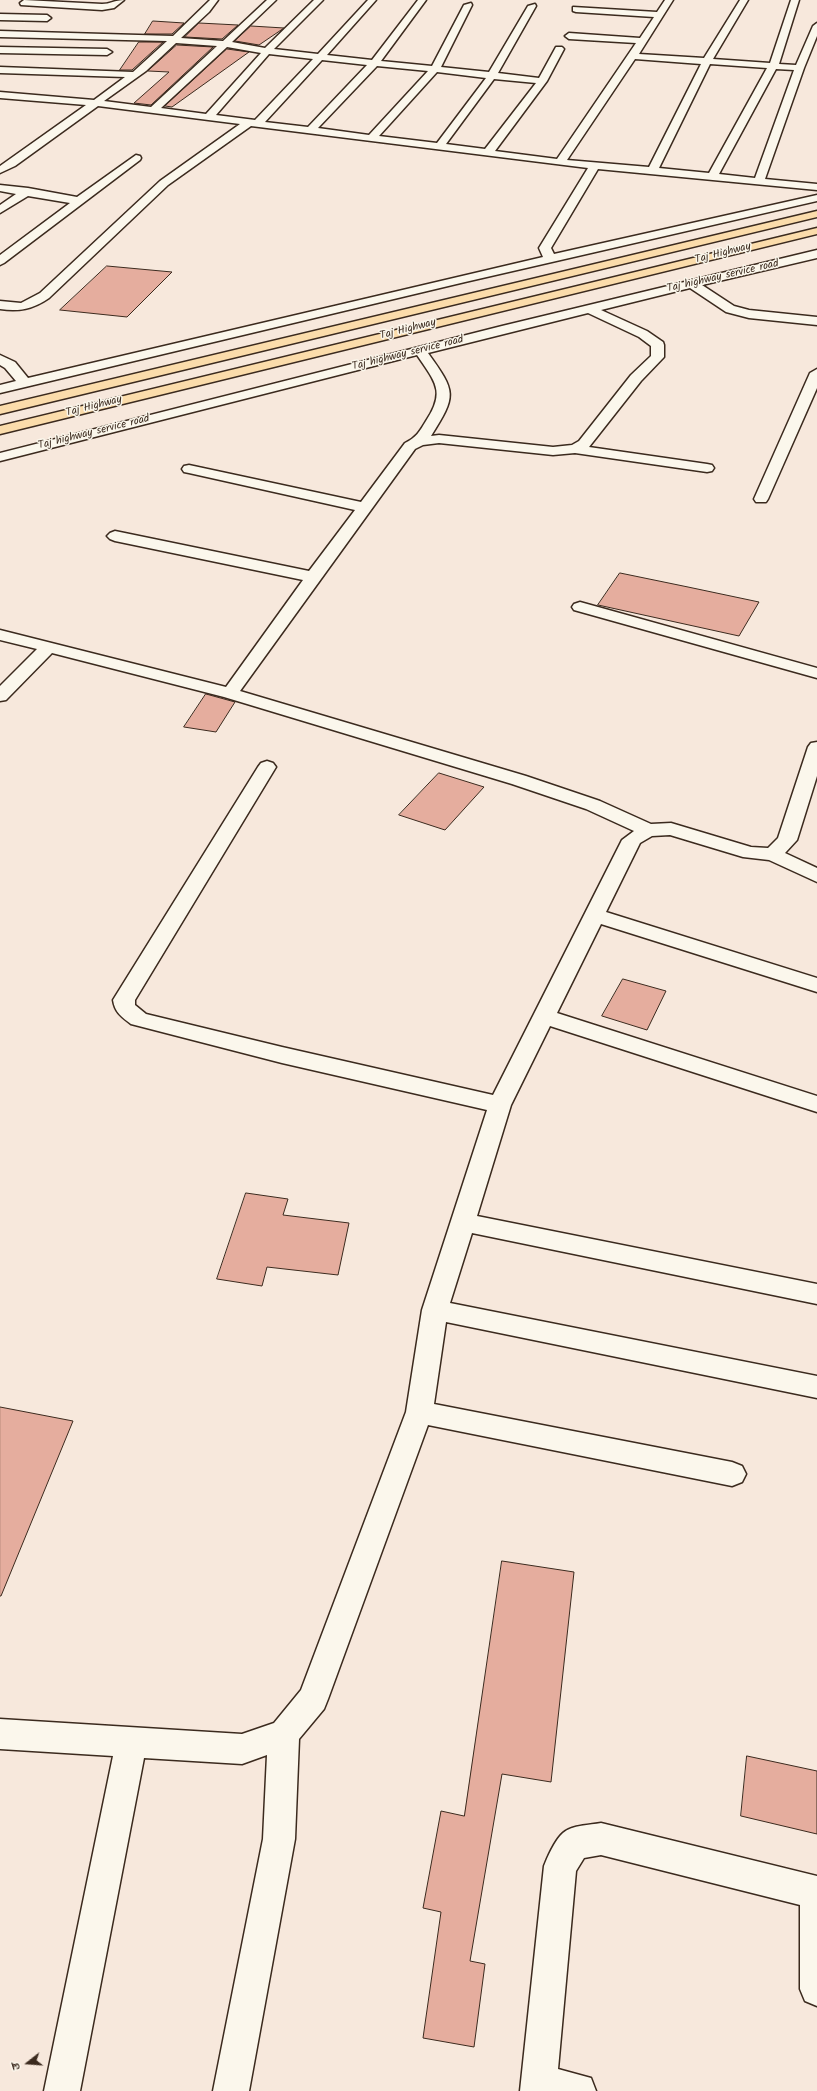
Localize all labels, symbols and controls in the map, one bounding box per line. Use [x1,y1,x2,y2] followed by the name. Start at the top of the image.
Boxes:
[694,241,752,267] street label: Taj Highway
[666,258,780,296] street label: Taj highway service road
[379,317,437,343] street label: Taj Highway
[351,334,465,374] street label: Taj highway service road
[65,394,123,420] street label: Taj Highway
[37,413,151,453] street label: Taj highway service road
[8,2043,48,2083] north arrow
[7,2061,26,2072] text: उ

